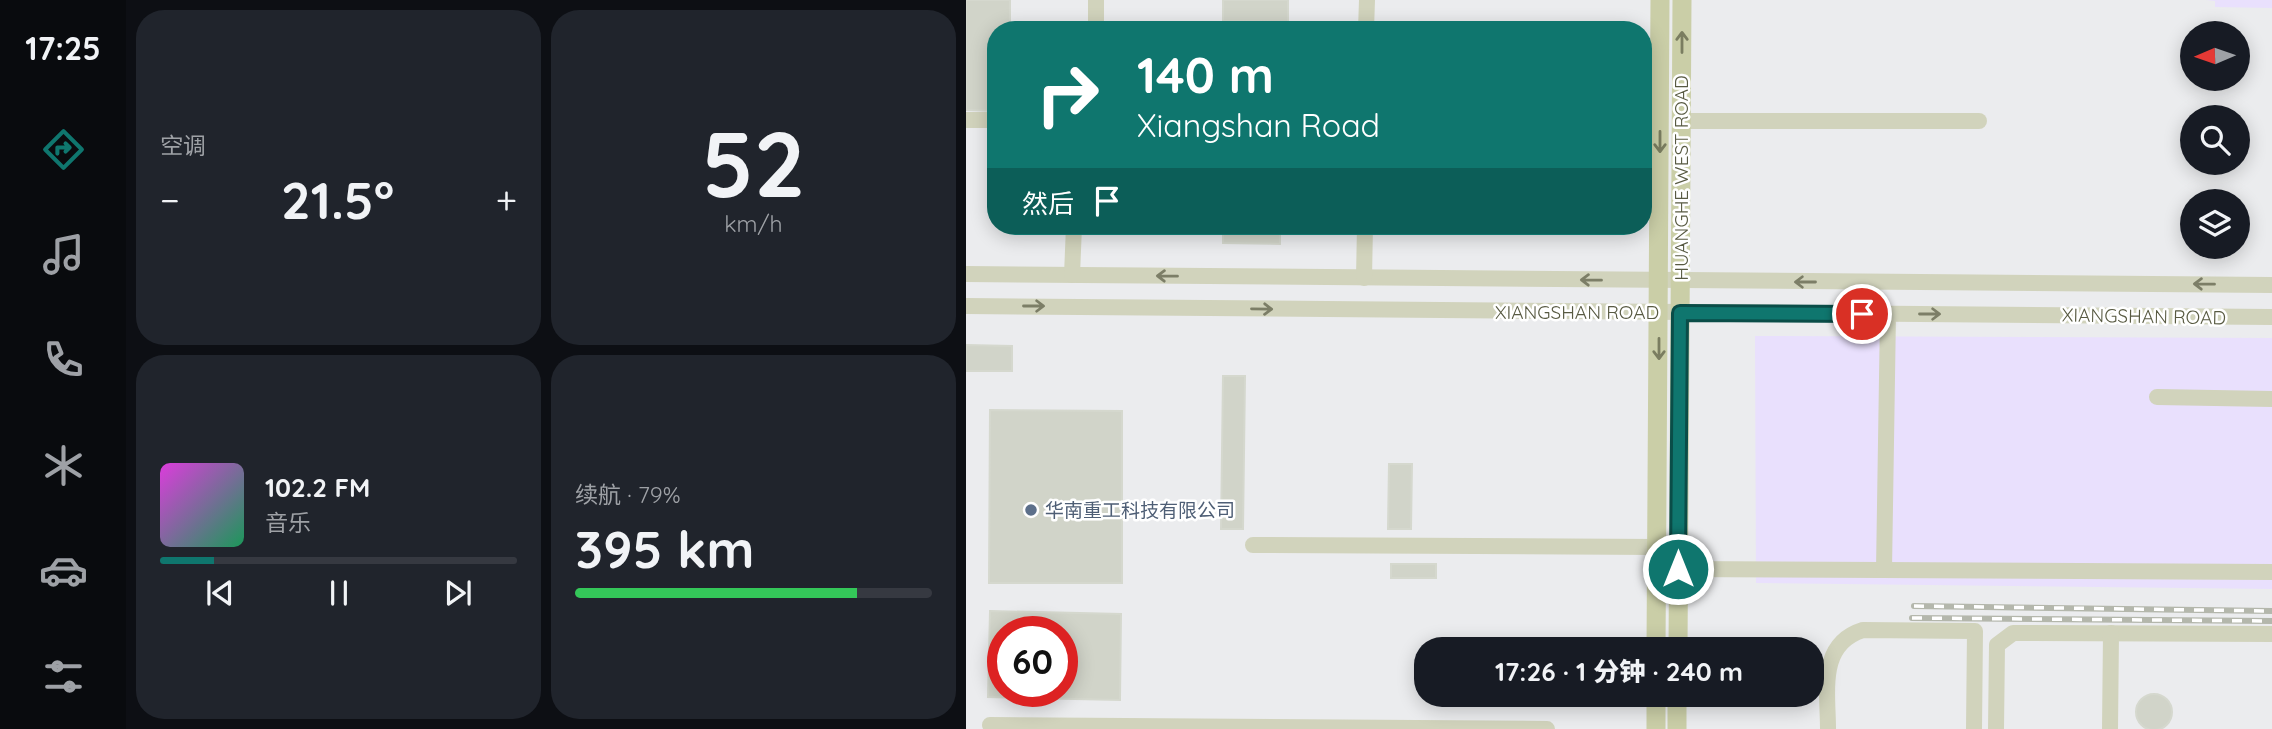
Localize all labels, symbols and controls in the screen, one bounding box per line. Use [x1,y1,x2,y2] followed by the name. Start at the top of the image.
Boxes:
[2180,21,2250,91] north arrow
[2180,21,2250,259] map controls
[25,28,101,68] text: 17:25
[1675,31,1689,54] one-way arrow
[1137,44,1274,105] text: 140 m
[1022,49,1113,140] icon: right
[1669,75,1693,281] street label: HUANGHE WEST ROAD
[1137,105,1380,145] text: Xiangshan Road
[2180,105,2250,175] button: search
[701,106,806,220] text: 52
[39,125,88,174] icon: directions
[1653,130,1667,153] one-way arrow
[160,131,206,160] text: 空调
[281,167,394,232] text: 21.5°
[160,176,180,224] text: −
[496,176,517,224] text: +
[1088,182,1126,220] icon: arrive
[1022,187,1074,220] text: 然后
[2180,189,2250,259] button: layers
[724,209,783,238] text: km/h
[39,230,88,279] icon: music
[1156,269,1179,283] one-way arrow
[1580,273,1603,287] one-way arrow
[1794,275,1817,289] one-way arrow
[2193,278,2216,291] one-way arrow
[1832,284,1892,344] pin
[1843,295,1881,333] icon: arrive
[1022,299,1045,313] one-way arrow
[1495,300,1659,324] street label: XIANGSHAN ROAD
[1250,302,1273,315] one-way arrow
[2062,303,2226,329] street label: XIANGSHAN ROAD
[1918,307,1941,321] one-way arrow
[39,335,88,384] icon: phone
[1652,337,1666,360] one-way arrow
[39,441,88,490] icon: climate
[265,471,370,504] text: 102.2 FM
[575,480,681,509] text: 续航 · 79%
[1045,498,1235,522] place label: 华南重工科技有限公司
[1023,502,1039,518] marker: 华南重工科技有限公司
[265,508,311,537] text: 音乐
[575,516,755,581] text: 395 km
[1641,532,1715,606] position arrow
[39,546,88,595] icon: car
[201,574,239,612] icon: previous
[320,574,358,612] icon: pause
[439,574,477,612] icon: next
[987,616,1078,707] speed limit sign: 60
[39,652,88,701] icon: filters
[1495,655,1743,688] text: 17:26 · 1 分钟 · 240 m

